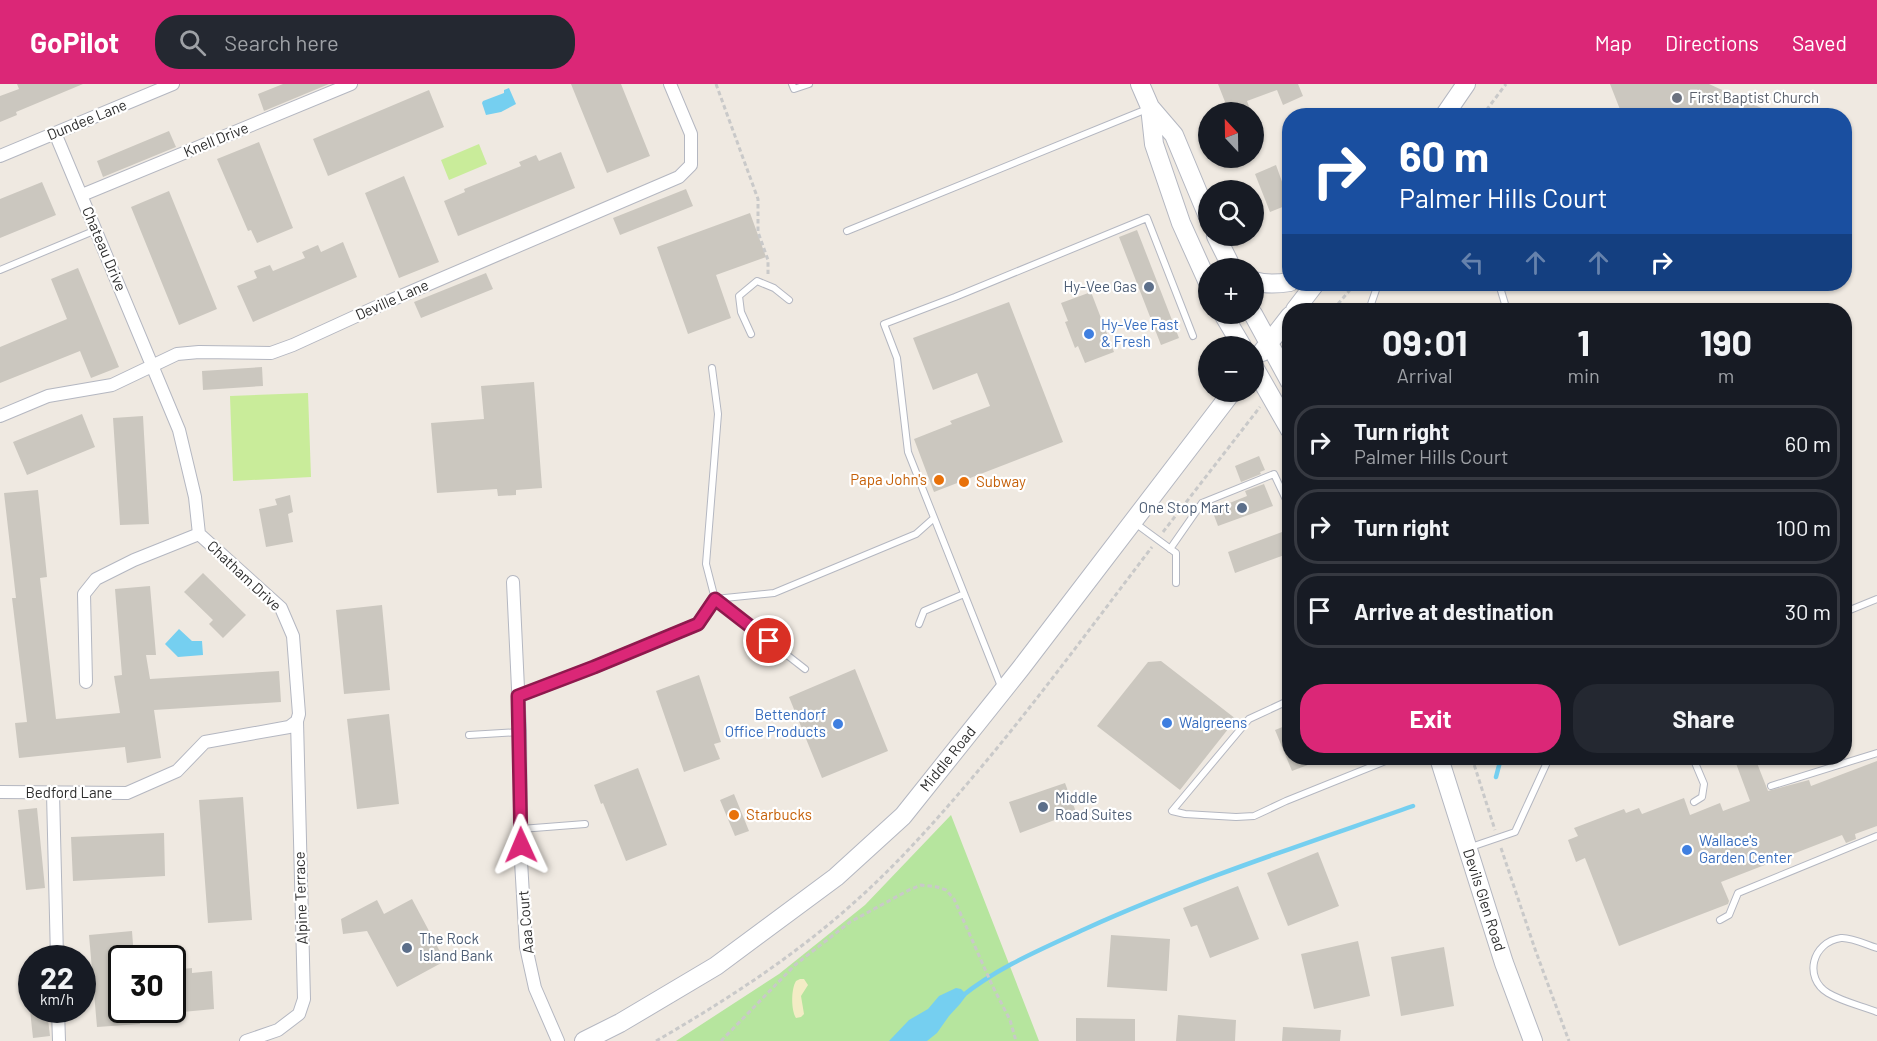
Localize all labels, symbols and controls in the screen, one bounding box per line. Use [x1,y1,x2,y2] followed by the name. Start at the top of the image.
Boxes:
[155,15,575,69] search box
[30,25,119,59] text: GoPilot
[176,26,209,59] icon: search
[224,29,339,55] text: Search here
[1595,30,1632,55] text: Map
[1665,30,1759,55] text: Directions
[1792,30,1847,55] text: Saved
[1689,88,1819,106] place label: First Baptist Church
[1670,91,1684,105] marker: First Baptist Church
[44,95,129,143] street label: Dundee Lane
[1198,102,1264,168] north arrow
[1198,102,1264,402] map controls
[181,118,251,160] street label: Knell Drive
[1399,130,1489,180] text: 60 m
[1300,132,1378,210] icon: right
[1198,180,1264,246] button: search
[1399,181,1608,213] text: Palmer Hills Court
[79,204,131,294] street label: Chateau Drive
[1456,246,1489,279] icon: left
[1519,246,1552,279] icon: ahead
[1582,246,1615,279] icon: ahead
[1645,246,1678,279] icon: right
[1198,258,1264,324] button: +
[352,275,431,323] street label: Deville Lane
[1064,277,1137,295] place label: Hy-Vee Gas
[1142,280,1156,294] marker: Hy-Vee Gas
[1101,315,1179,350] place label: Hy-Vee Fast & Fresh
[1382,320,1468,363] text: 09:01
[1577,320,1590,363] text: 1
[1700,320,1752,363] text: 190
[1082,327,1096,341] marker: Hy-Vee Fast & Fresh
[1198,336,1264,402] button: −
[1397,363,1453,387] text: Arrival
[1567,363,1600,387] text: min
[1718,363,1734,387] text: m
[1354,418,1449,444] text: Turn right
[1303,426,1336,459] icon: right
[1785,430,1831,456] text: 60 m
[1354,444,1509,468] text: Palmer Hills Court
[850,470,927,488] place label: Papa John's
[976,472,1026,490] place label: Subway
[932,473,946,487] marker: Papa John's
[957,475,971,489] marker: Subway
[1139,498,1230,516] place label: One Stop Mart
[1235,501,1249,515] marker: One Stop Mart
[1303,510,1336,543] icon: right
[1354,514,1449,540] text: Turn right
[1776,514,1831,540] text: 100 m
[204,536,286,614] street label: Chatham Drive
[1303,594,1336,627] icon: arrive
[1354,598,1553,624] text: Arrive at destination
[1785,598,1831,624] text: 30 m
[743,615,794,666] pin
[752,624,785,657] icon: arrive
[1300,684,1561,753] button: Exit
[1573,684,1834,753] button: Share
[725,705,826,740] place label: Bettendorf Office Products
[1179,713,1247,731] place label: Walgreens
[1160,716,1174,730] marker: Walgreens
[831,717,845,731] marker: Bettendorf Office Products
[916,722,979,795] street label: Middle Road
[25,783,113,801] street label: Bedford Lane
[1055,788,1132,823] place label: Middle Road Suites
[1036,800,1050,814] marker: Middle Road Suites
[746,805,812,823] place label: Starbucks
[727,808,741,822] marker: Starbucks
[489,813,553,877] position arrow
[1699,831,1793,866] place label: Wallace's Garden Center
[1680,843,1694,857] marker: Wallace's Garden Center
[1460,846,1510,953] street label: Devils Glen Road
[289,851,311,945] street label: Alpine Terrace
[513,889,537,955] street label: Aaa Court
[419,929,493,964] place label: The Rock Island Bank
[400,941,414,955] marker: The Rock Island Bank
[108,945,186,1023] speed limit sign: 30
[40,959,74,995] text: 22
[40,990,74,1008] text: km/h

